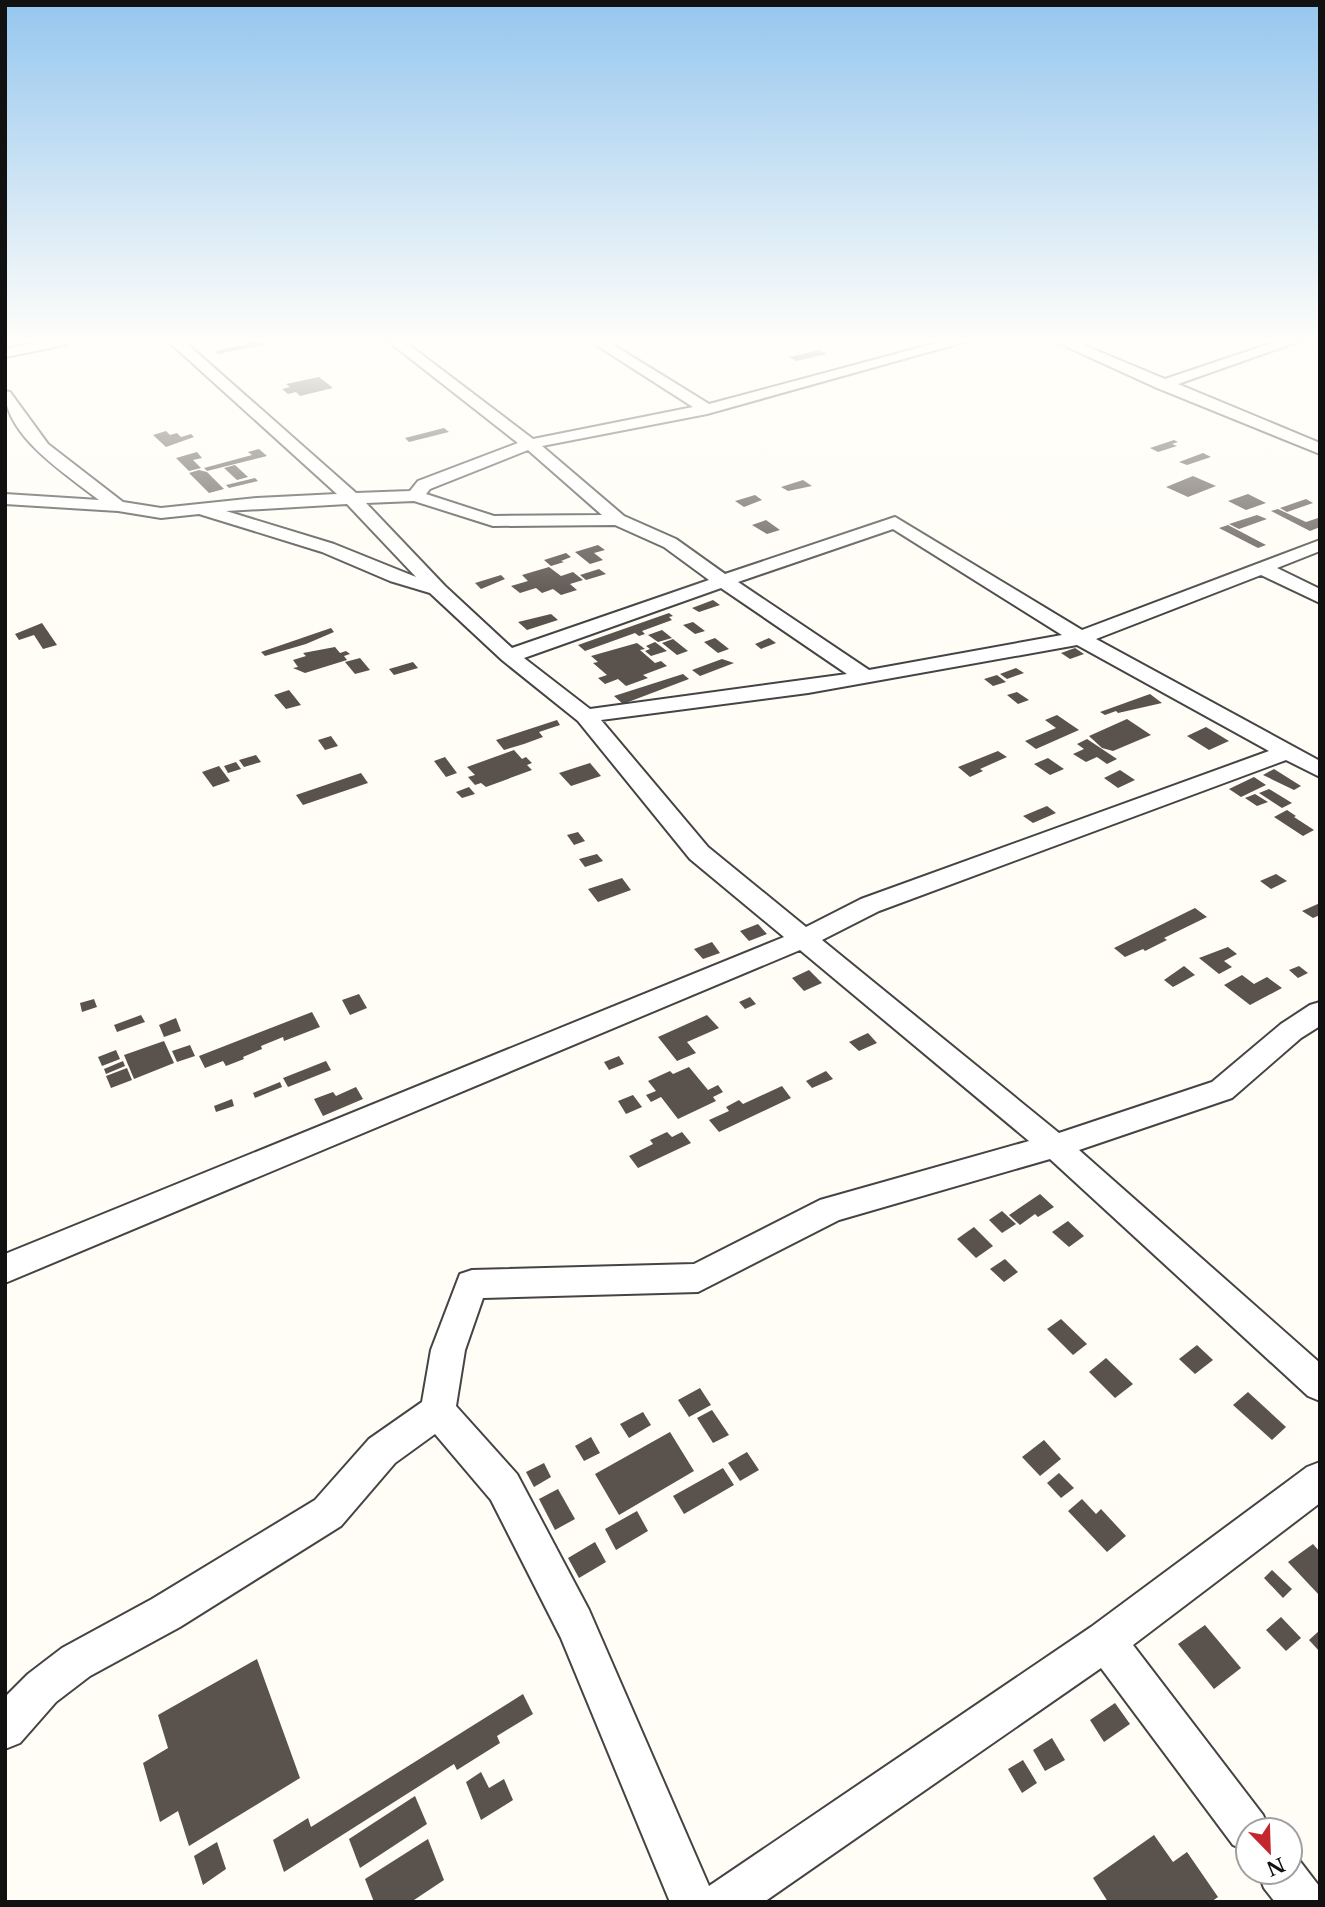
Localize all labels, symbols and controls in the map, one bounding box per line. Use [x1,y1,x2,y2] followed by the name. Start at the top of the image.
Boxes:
[1234,1816,1304,1886] north arrow
[1263,1852,1288,1880] text: N

